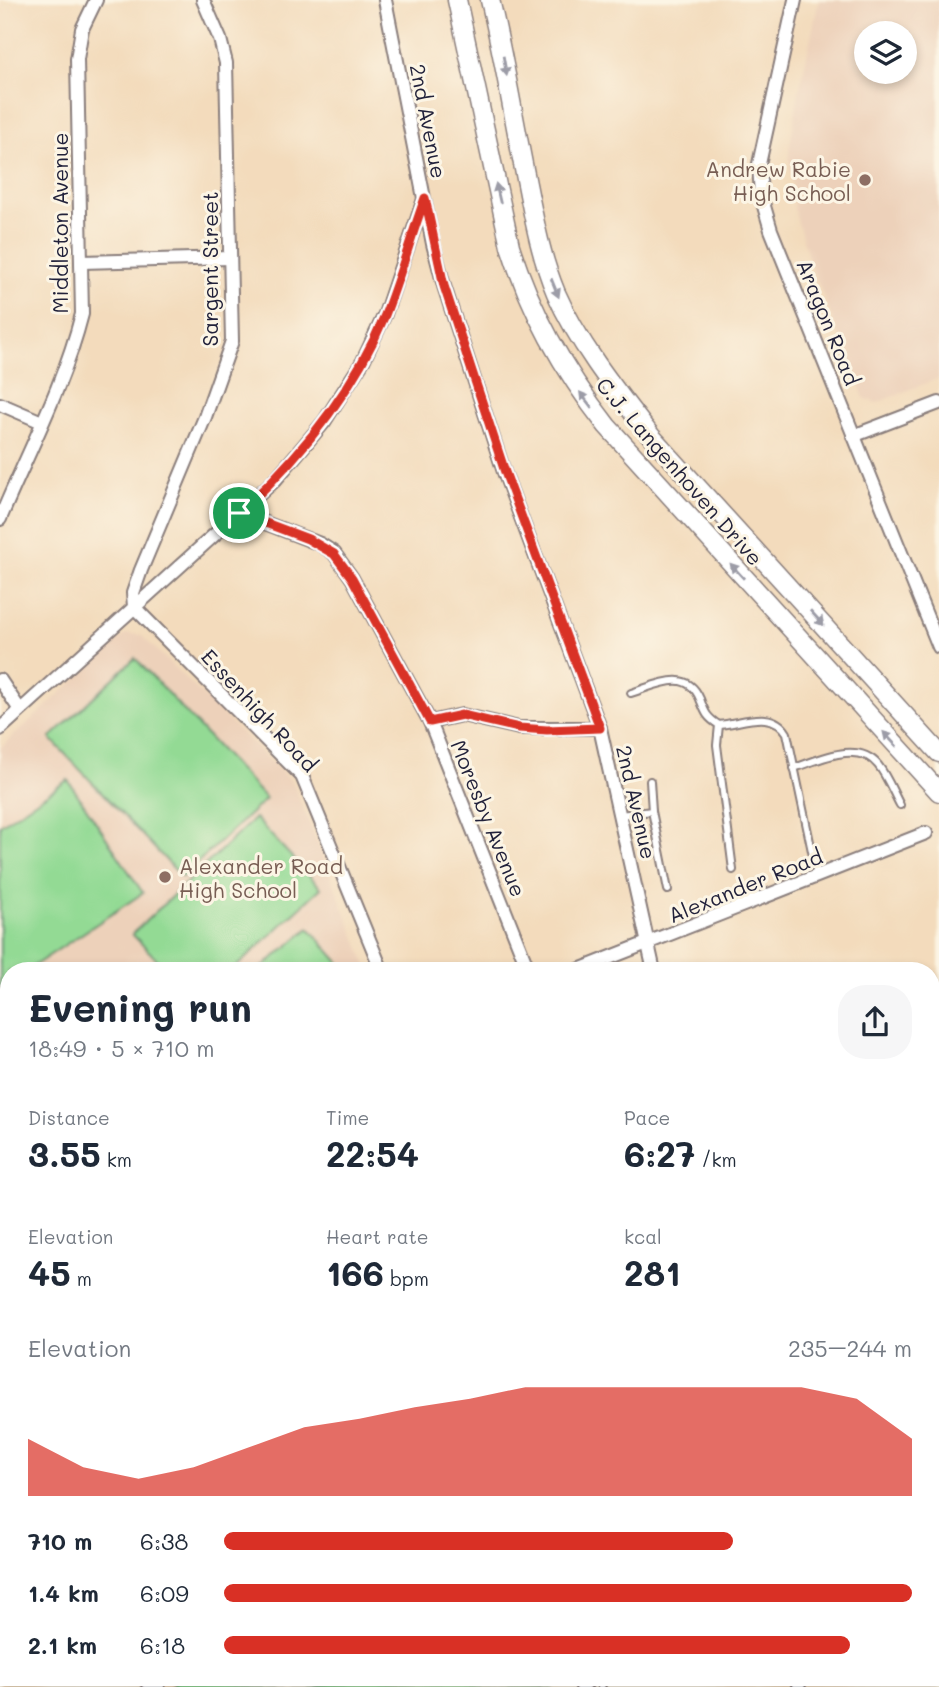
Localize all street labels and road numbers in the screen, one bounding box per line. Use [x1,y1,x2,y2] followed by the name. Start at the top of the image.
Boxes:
[405,61,453,181] street label: 2nd Avenue
[46,133,73,313] street label: Middleton Avenue
[196,191,223,347] street label: Sargent Street
[791,255,867,389] street label: Aragon Road
[591,371,769,571] street label: C.J. Langenhoven Drive
[196,643,324,777] street label: Essenhigh Road
[445,736,533,900] street label: Moresby Avenue
[611,742,663,862] street label: 2nd Avenue
[664,842,826,928] street label: Alexander Road

